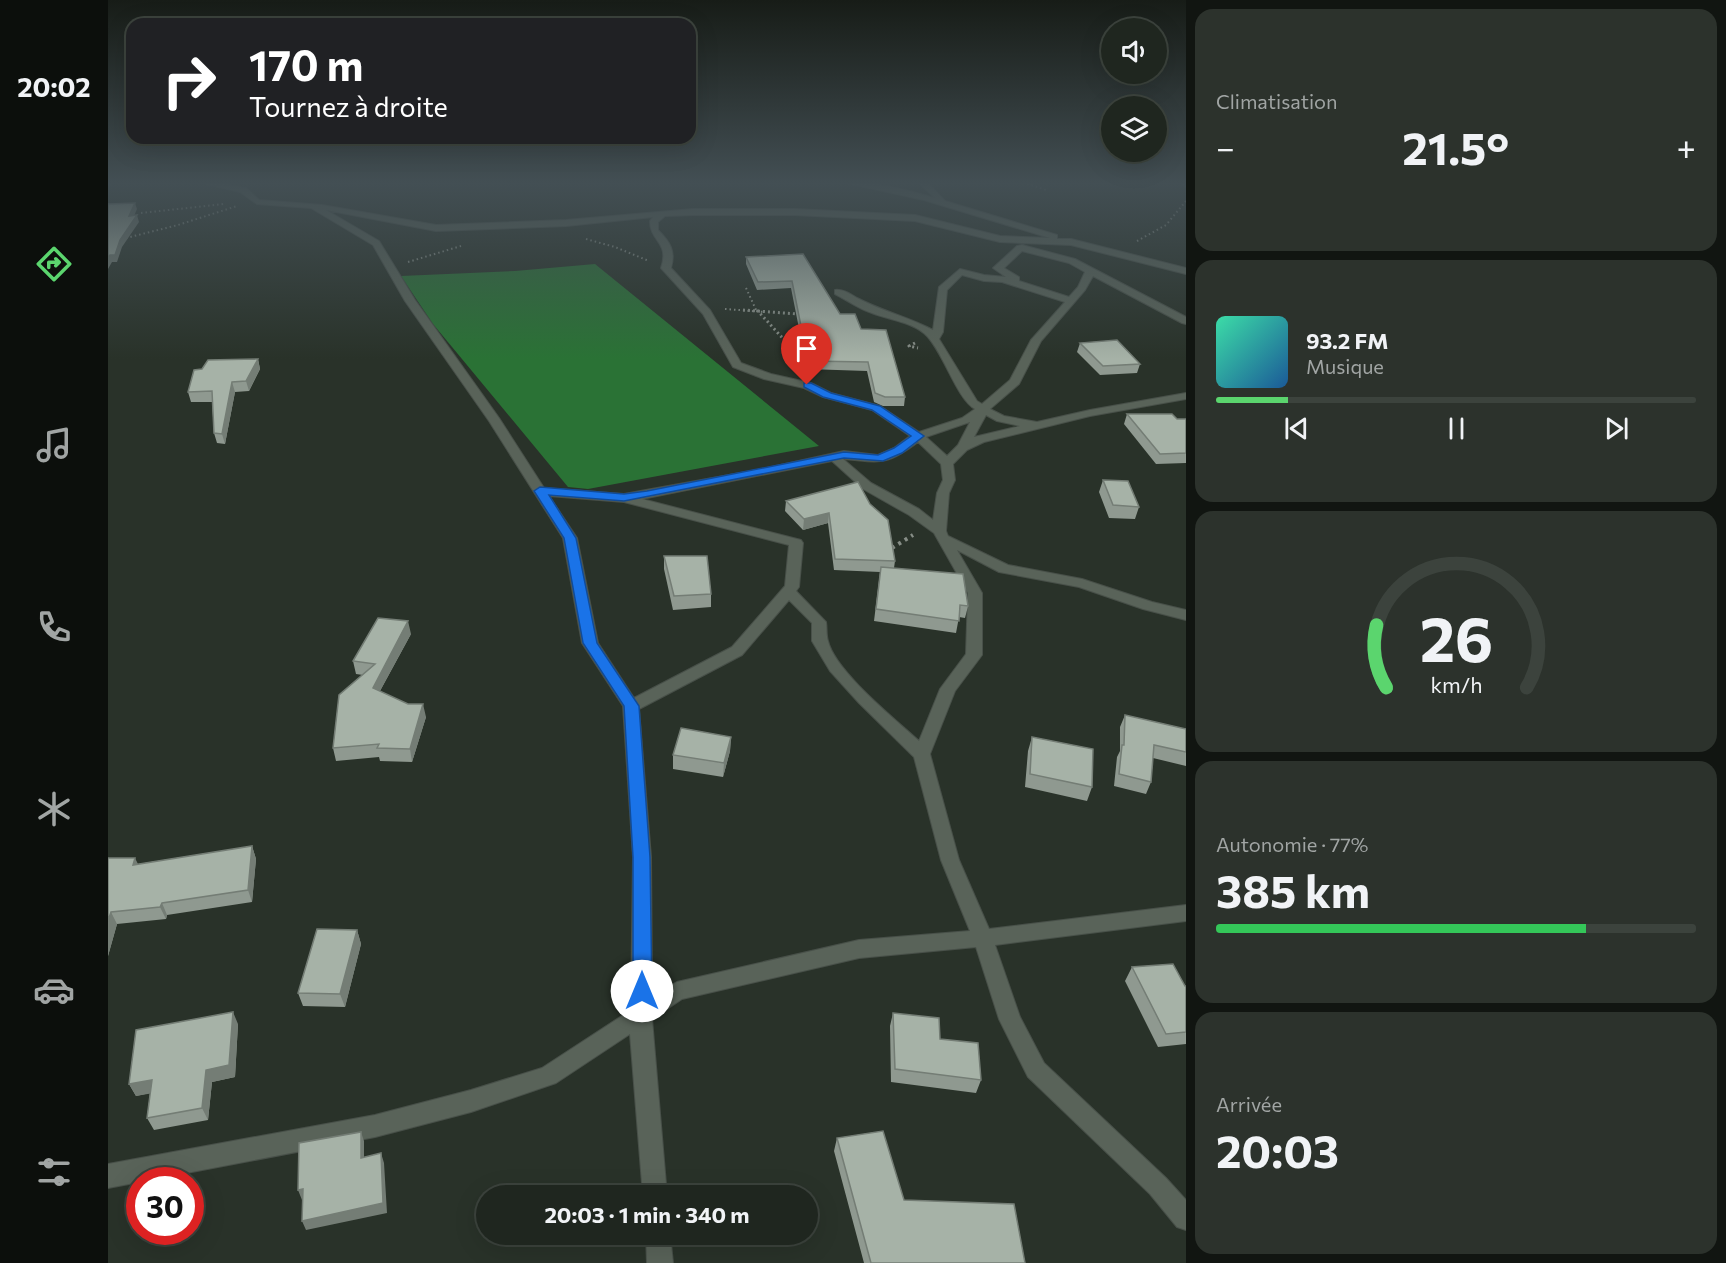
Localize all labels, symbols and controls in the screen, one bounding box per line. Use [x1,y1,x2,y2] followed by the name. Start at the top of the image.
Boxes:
[1101,18,1167,162] map controls
[1101,18,1167,84] button: sound
[249,38,363,90] text: 170 m
[150,42,228,120] icon: right
[17,70,91,103] text: 20:02
[1216,89,1337,113] text: Climatisation
[249,90,448,123] text: Tournez à droite
[1101,96,1167,162] button: layers
[1402,119,1509,174] text: 21.5°
[1216,126,1235,167] text: −
[1677,126,1696,167] text: +
[33,243,75,285] icon: directions
[781,323,832,385] pin
[1306,327,1388,354] text: 93.2 FM
[790,332,823,365] icon: arrive
[1306,354,1384,378] text: Musique
[1280,412,1313,445] icon: previous
[1440,412,1473,445] icon: pause
[1600,412,1633,445] icon: next
[33,424,75,466] icon: music
[1419,600,1493,676] text: 26
[33,606,75,648] icon: phone
[1430,672,1482,698] text: km/h
[33,788,75,830] icon: climate
[1216,832,1368,856] text: Autonomie · 77%
[1216,862,1370,917] text: 385 km
[610,959,674,1023] position arrow
[33,969,75,1011] icon: car
[1216,1092,1282,1116] text: Arrivée
[1216,1122,1339,1177] text: 20:03
[33,1151,75,1193] icon: filters
[126,1167,204,1245] speed limit sign: 30
[544,1201,750,1228] text: 20:03 · 1 min · 340 m

